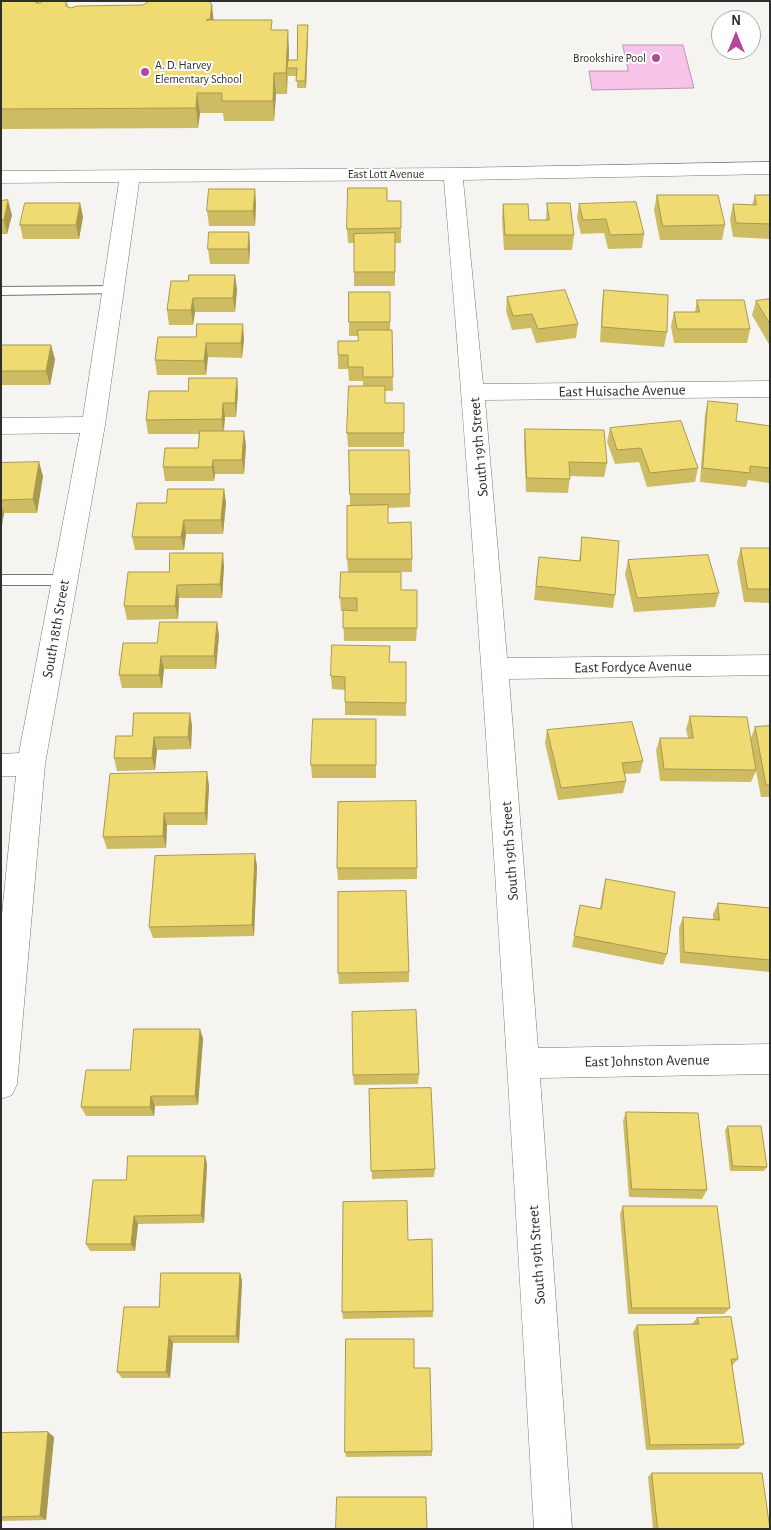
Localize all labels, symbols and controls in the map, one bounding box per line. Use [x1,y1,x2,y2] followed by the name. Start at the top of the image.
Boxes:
[711,10,761,60] north arrow
[731,14,741,28] text: N
[573,51,646,65] place label: Brookshire Pool
[650,52,662,64] marker: Brookshire Pool
[155,58,242,86] place label: A. D. Harvey Elementary School
[139,66,151,78] marker: A. D. Harvey Elementary School
[348,167,424,181] street label: East Lott Avenue
[558,381,686,401] street label: East Huisache Avenue
[466,397,492,497] street label: South 19th Street
[38,578,74,680] street label: South 18th Street
[574,657,692,677] street label: East Fordyce Avenue
[498,801,522,901] street label: South 19th Street
[584,1051,710,1071] street label: East Johnston Avenue
[525,1205,549,1305] street label: South 19th Street

